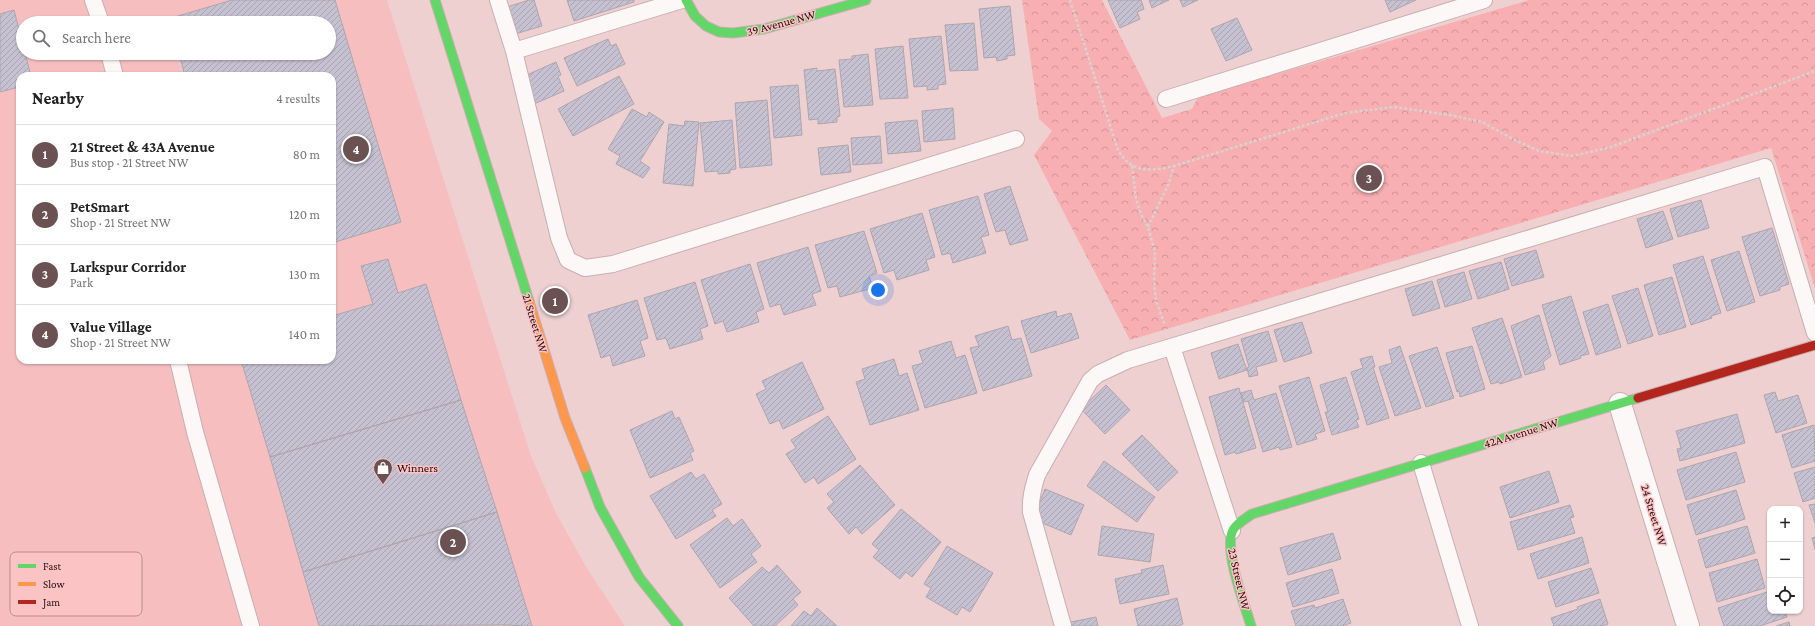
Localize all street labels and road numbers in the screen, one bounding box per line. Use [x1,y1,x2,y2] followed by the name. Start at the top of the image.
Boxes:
[745,7,817,39] street label: 39 Avenue NW
[519,292,551,354] street label: 21 Street NW
[1482,415,1560,451] street label: 42A Avenue NW
[1638,483,1670,547] street label: 24 Street NW
[1225,547,1253,611] street label: 23 Street NW

